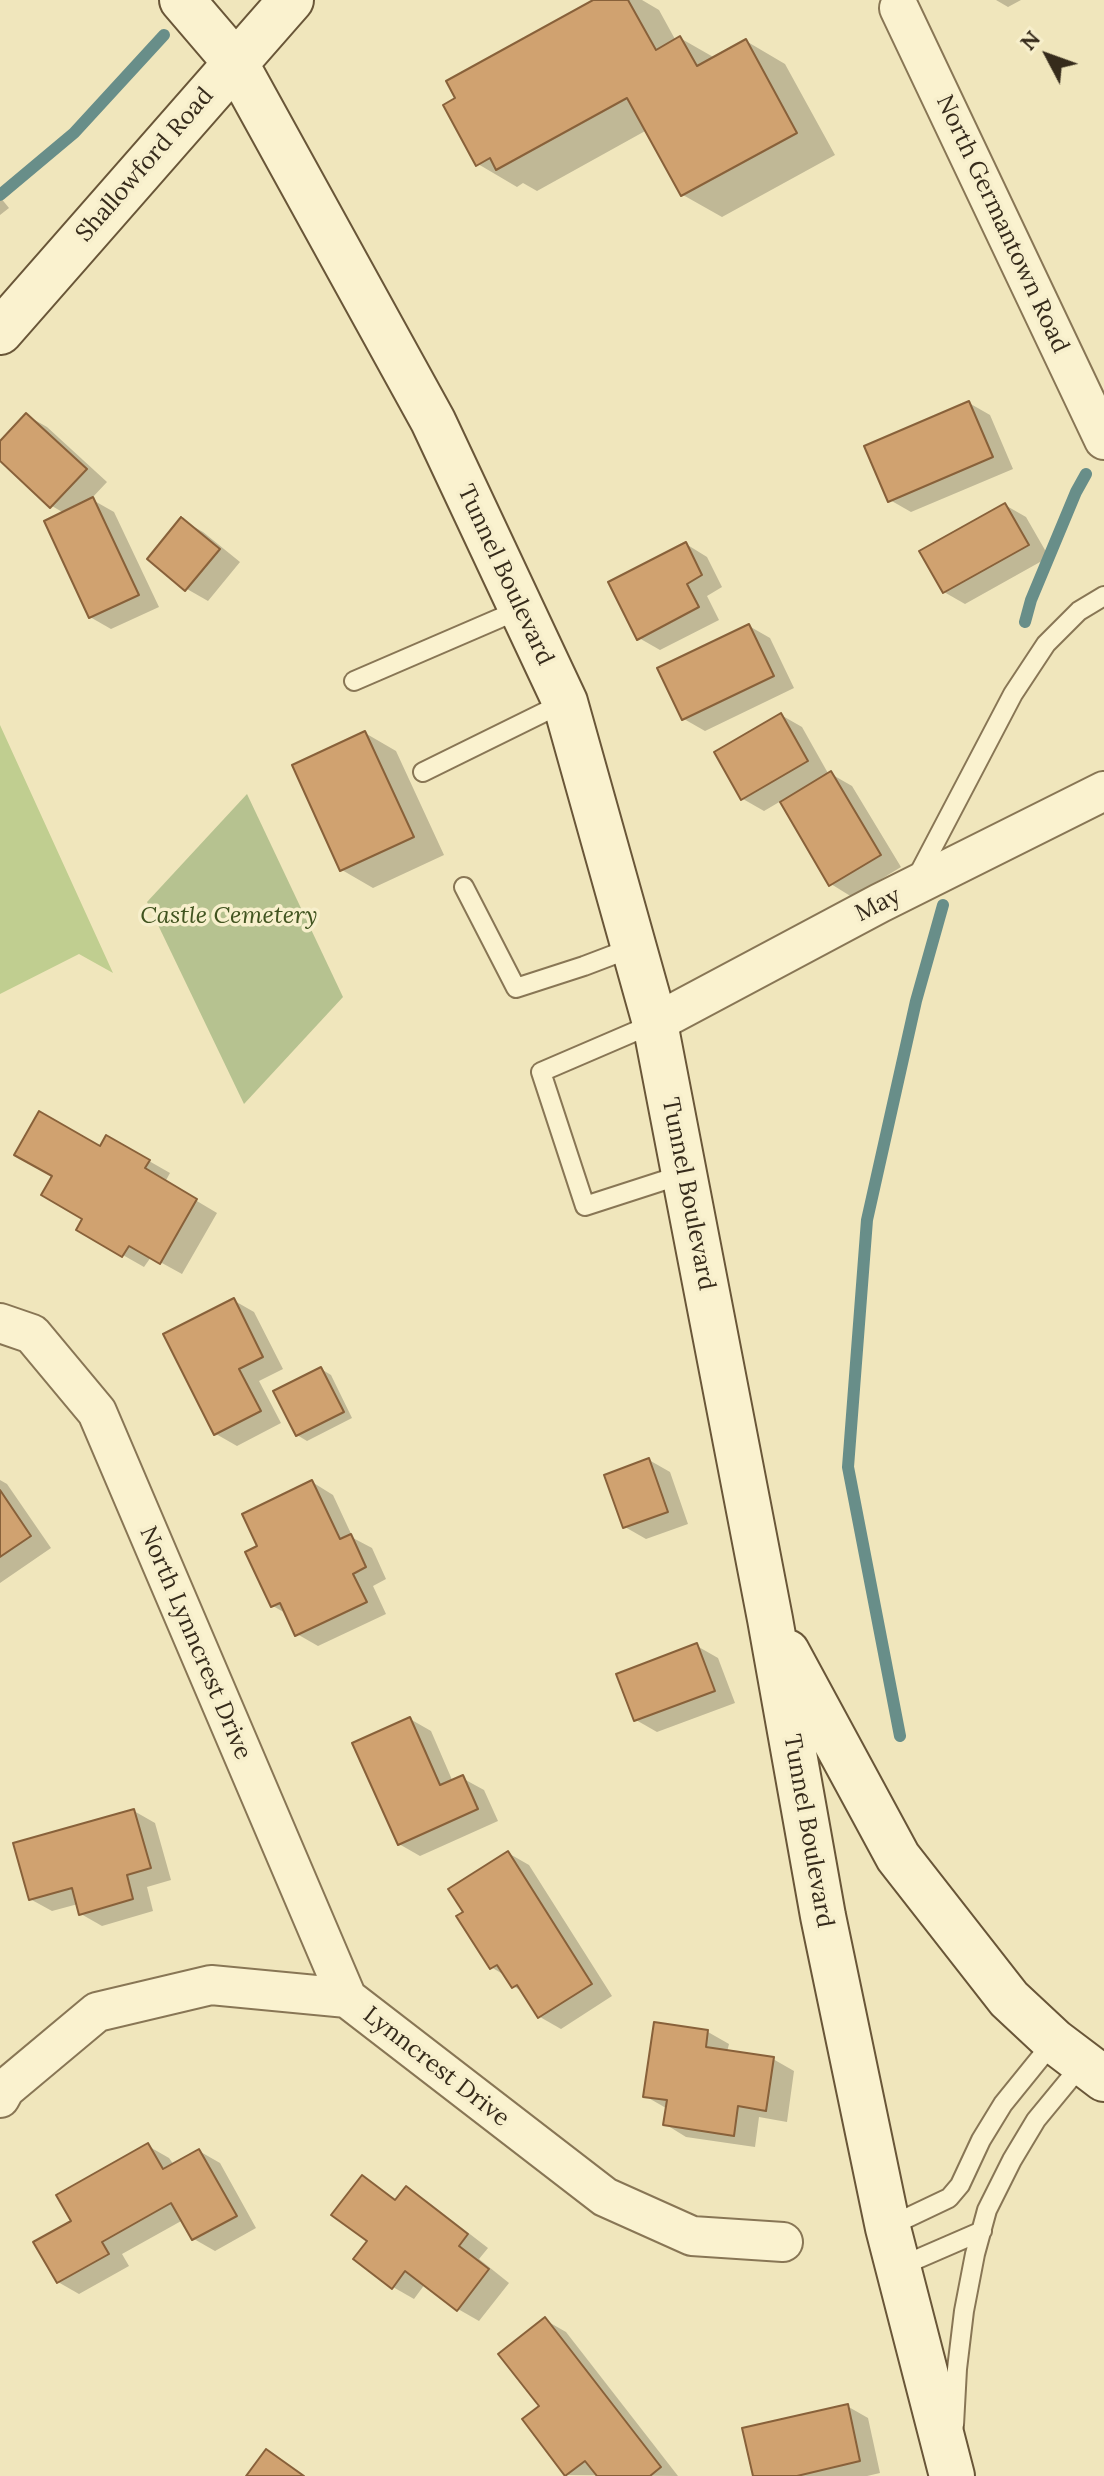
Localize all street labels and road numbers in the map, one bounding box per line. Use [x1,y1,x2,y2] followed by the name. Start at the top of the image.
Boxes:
[70,82,220,248] street label: Shallowford Road
[929,90,1075,358] street label: North Germantown Road
[451,480,559,670] street label: Tunnel Boulevard
[851,882,905,928] street label: May
[655,1095,721,1293] street label: Tunnel Boulevard
[133,1522,257,1764] street label: North Lynncrest Drive
[777,1732,839,1930] street label: Tunnel Boulevard
[357,2001,515,2133] street label: Lynncrest Drive

